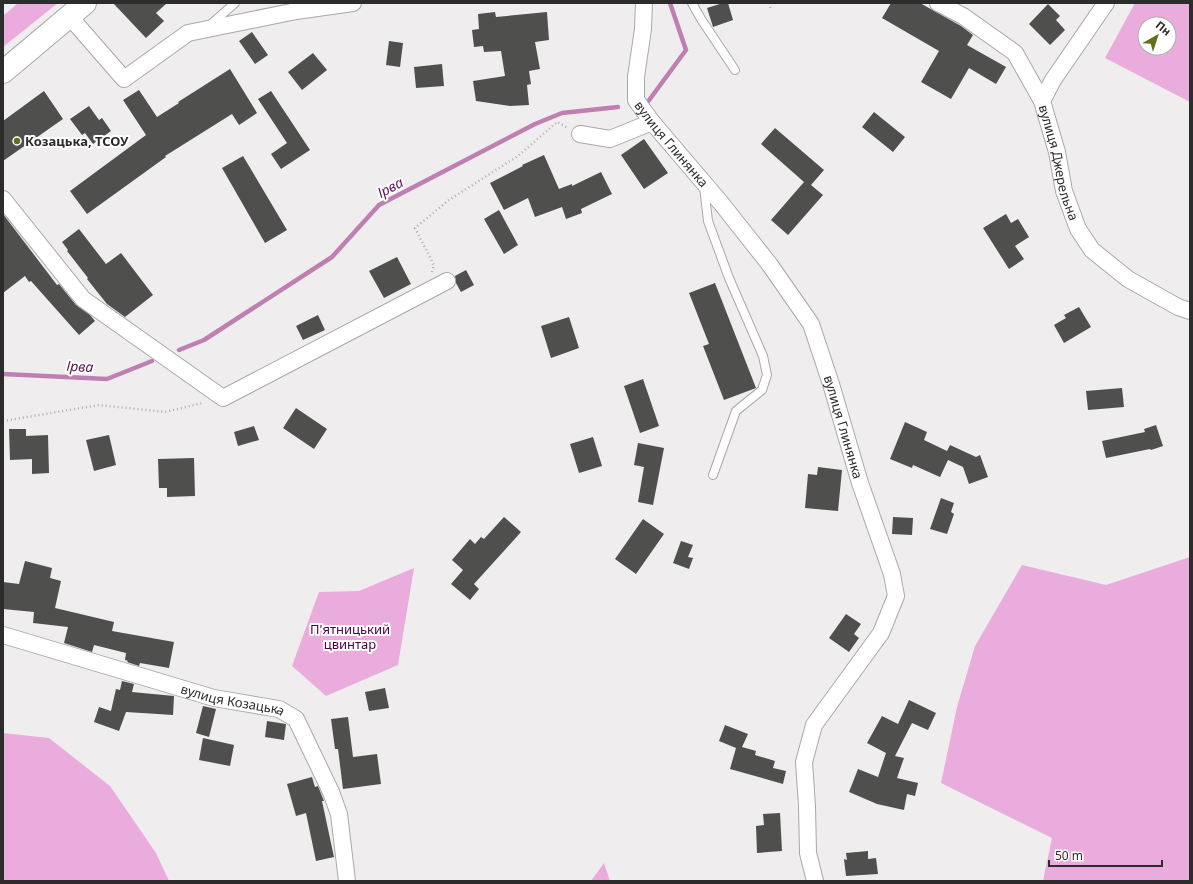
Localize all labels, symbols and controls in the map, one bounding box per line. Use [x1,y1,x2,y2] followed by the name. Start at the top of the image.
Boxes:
[1137,16,1177,56] north arrow
[1153,17,1174,39] text: Пн
[630,97,713,191] street label: вулиця Глинянка
[1035,103,1083,223] street label: вулиця Джерельна
[25,132,129,150] place label: Козацька, ТСОУ
[12,136,22,146] marker: Козацька, ТСОУ
[374,172,406,202] water label: Ірва
[66,356,94,376] water label: Ірва
[820,373,867,481] street label: вулиця Глинянка
[310,620,390,653] park label: П'ятницький цвинтар
[179,680,289,720] street label: вулиця Козацька
[1049,842,1162,868] scale bar
[1055,847,1083,864] text: 50 m

